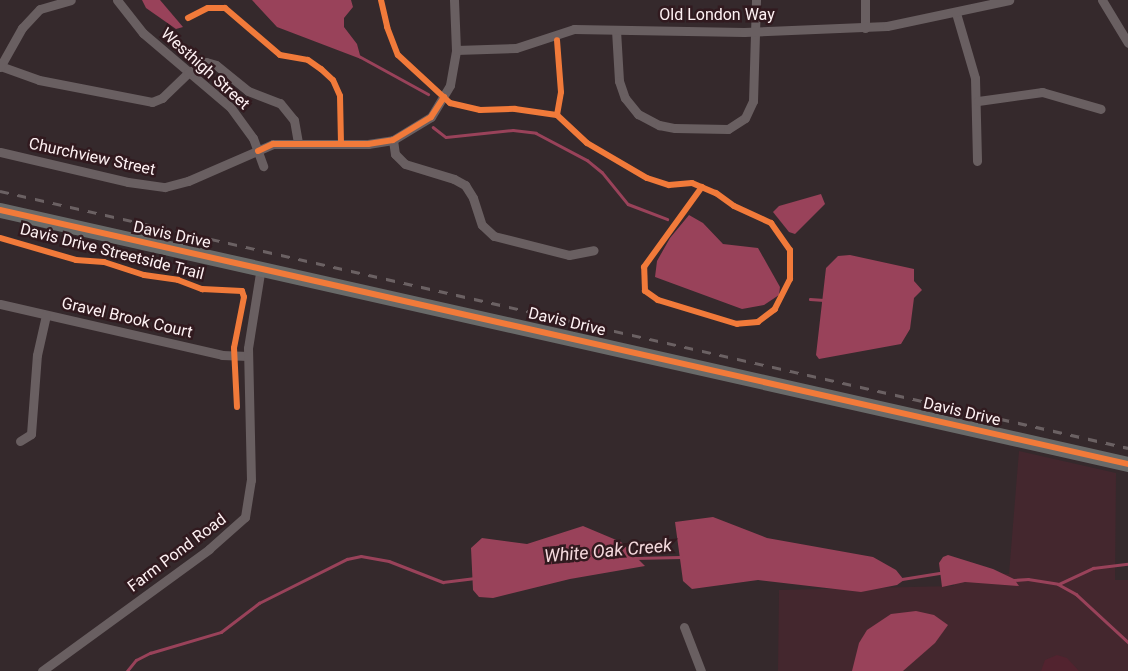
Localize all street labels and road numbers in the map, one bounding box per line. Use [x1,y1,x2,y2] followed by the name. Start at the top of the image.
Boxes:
[659,5,775,25] street label: Old London Way
[157,24,253,114] street label: Westhigh Street
[27,134,157,180] street label: Churchview Street
[131,217,213,253] street label: Davis Drive
[18,220,206,284] street label: Davis Drive Streetside Trail
[60,294,194,342] street label: Gravel Brook Court
[526,304,608,340] street label: Davis Drive
[921,394,1003,430] street label: Davis Drive
[124,510,230,596] street label: Farm Pond Road

